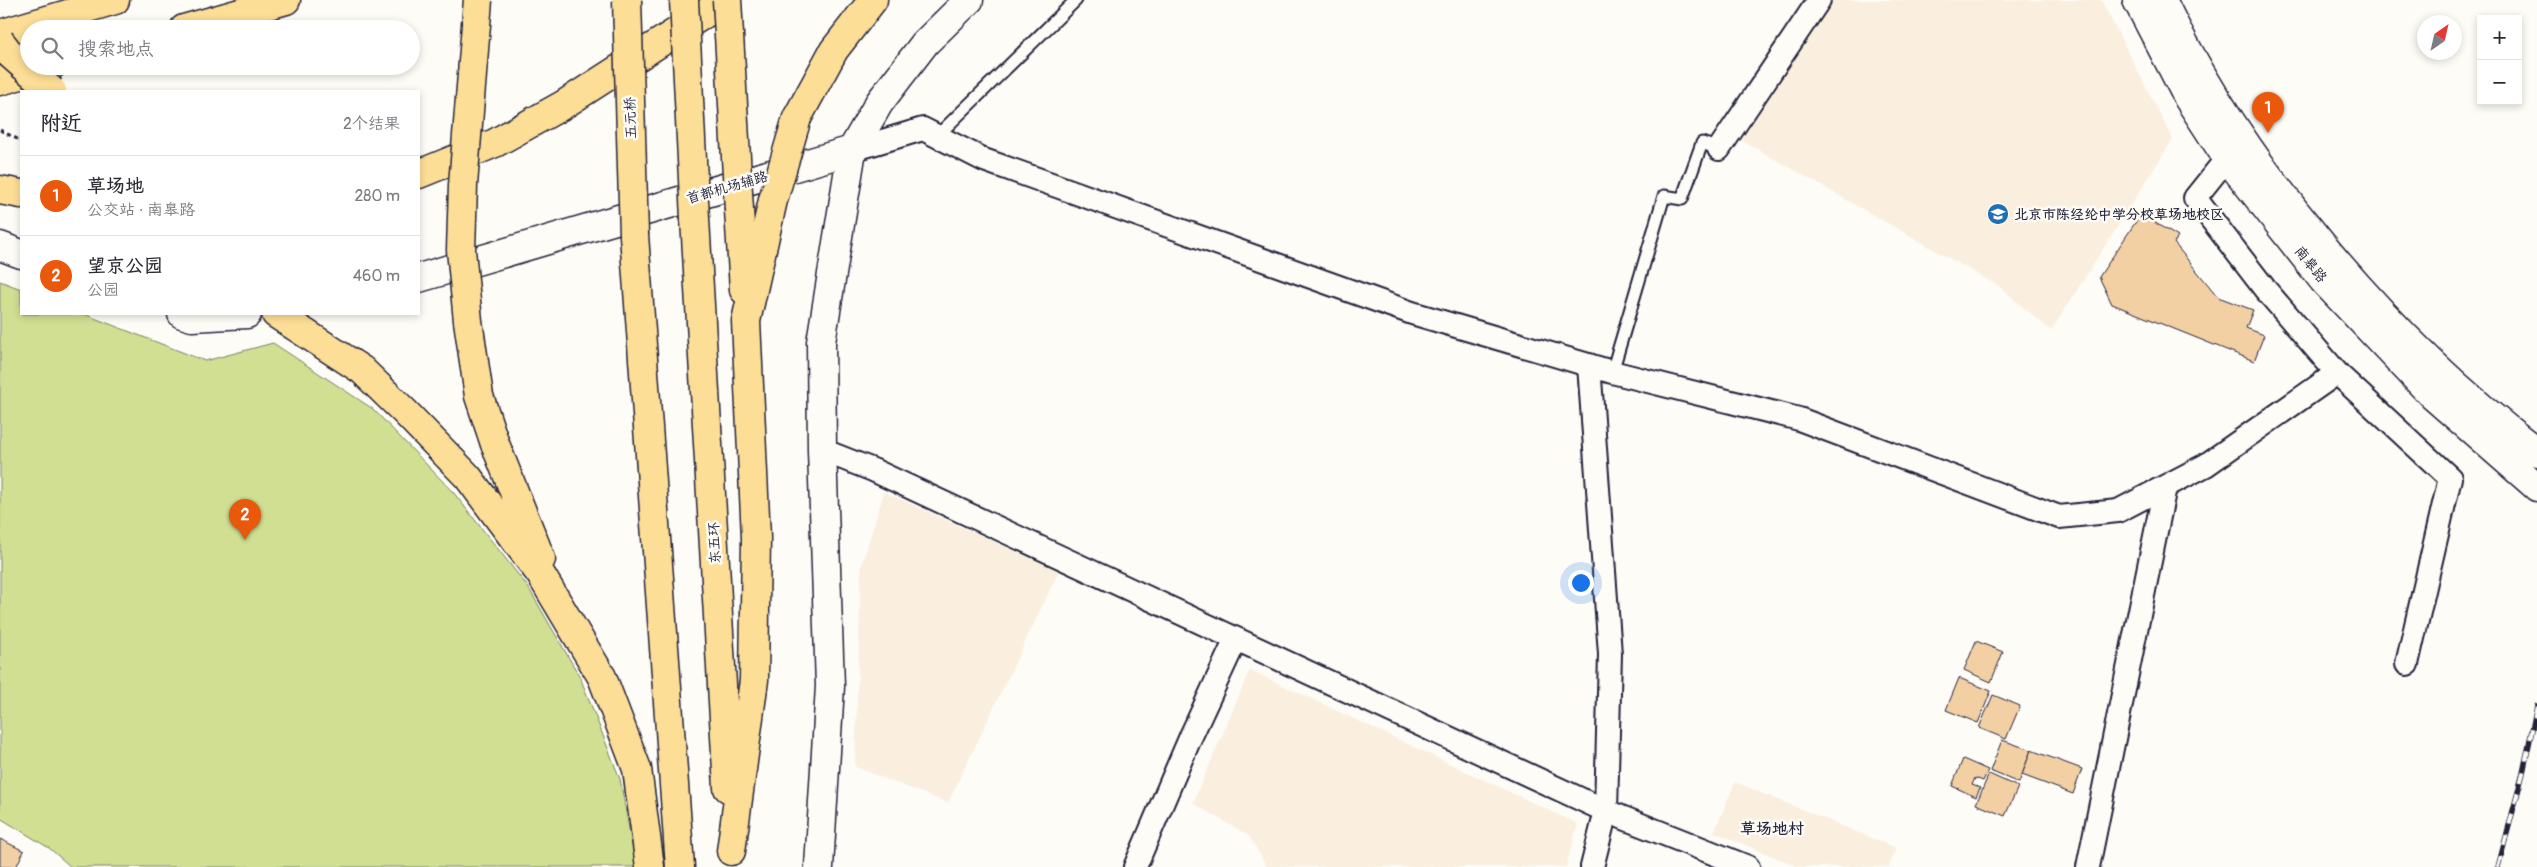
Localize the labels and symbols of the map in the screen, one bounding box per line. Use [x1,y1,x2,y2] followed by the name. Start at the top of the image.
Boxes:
[2417,15,2462,60] north arrow
[2252,92,2284,133] pin: 1
[621,97,640,139] street label: 五元桥
[684,168,770,207] street label: 首都机场辅路
[1986,202,2010,226] school or university icon: 北京市陈经纶中学分校草场地校区
[2014,206,2224,223] place label: 北京市陈经纶中学分校草场地校区
[2291,243,2330,286] street label: 南皋路
[229,499,261,540] pin: 2
[705,522,724,564] street label: 东五环
[1568,570,1594,596] your location
[1740,819,1804,839] district label: 草场地村

